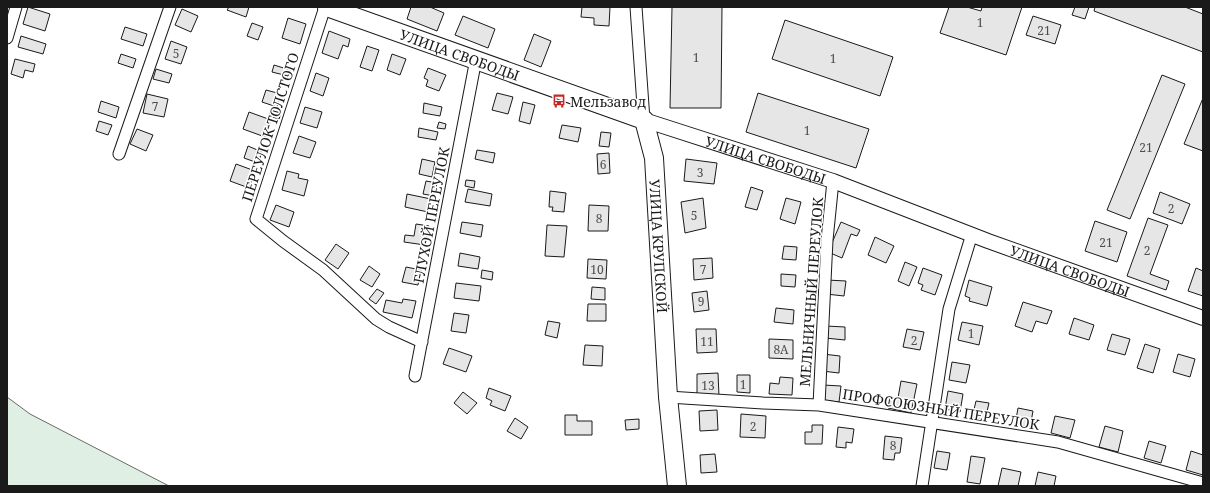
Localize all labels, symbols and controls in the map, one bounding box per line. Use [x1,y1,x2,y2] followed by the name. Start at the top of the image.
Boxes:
[977,14,983,31] house number: 1
[1037,22,1051,39] house number: 21
[397,24,522,84] street label: УЛИЦА СВОБОДЫ
[173,45,179,62] house number: 5
[693,49,699,66] house number: 1
[237,50,303,204] street label: ПЕРЕУЛОК ТОЛСТОГО
[830,50,836,67] house number: 1
[570,92,646,111] place label: Мельзавод
[551,93,567,109] bus stop icon: Мельзавод
[152,98,159,115] house number: 7
[804,122,810,139] house number: 1
[703,131,829,188] street label: УЛИЦА СВОБОДЫ
[1139,139,1153,156] house number: 21
[408,145,454,285] street label: ГЛУХОЙ ПЕРЕУЛОК
[600,156,607,173] house number: 6
[697,164,704,181] house number: 3
[646,179,673,313] street label: УЛИЦА КРУПСКОЙ
[795,197,827,387] street label: МЕЛЬНИЧНЫЙ ПЕРЕУЛОК
[1168,200,1174,217] house number: 2
[691,207,697,224] house number: 5
[596,210,603,227] house number: 8
[1099,234,1113,251] house number: 21
[1008,240,1133,301] street label: УЛИЦА СВОБОДЫ
[1144,242,1150,259] house number: 2
[590,261,604,278] house number: 10
[700,261,707,278] house number: 7
[698,293,704,310] house number: 9
[968,325,974,342] house number: 1
[911,332,917,349] house number: 2
[700,333,714,350] house number: 11
[773,341,789,358] house number: 8А
[740,376,746,393] house number: 1
[701,377,715,394] house number: 13
[841,384,1041,434] street label: ПРОФСОЮЗНЫЙ ПЕРЕУЛОК
[750,418,756,435] house number: 2
[890,437,897,454] house number: 8

